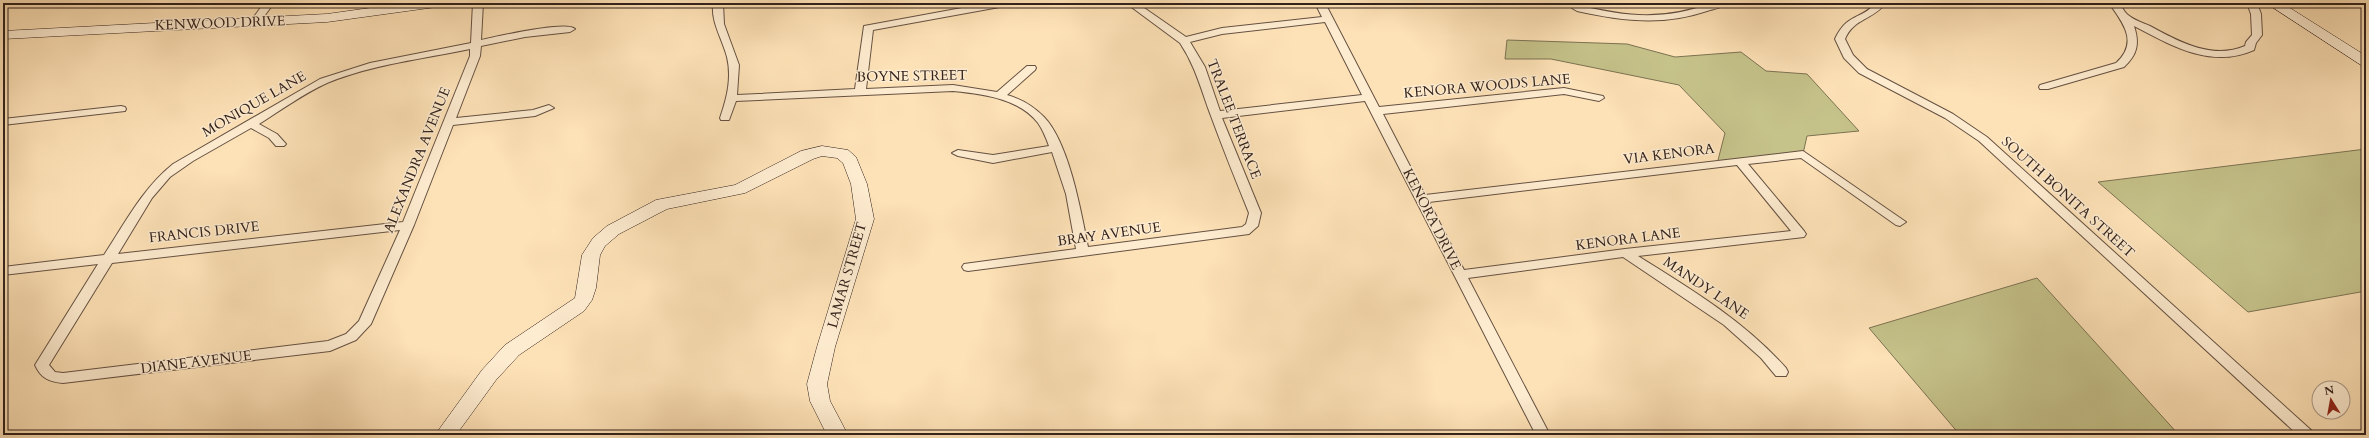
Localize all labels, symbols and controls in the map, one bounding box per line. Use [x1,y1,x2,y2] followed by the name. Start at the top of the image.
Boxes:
[154,11,286,35] street label: KENWOOD DRIVE
[1202,56,1266,182] street label: TRALEE TERRACE
[199,66,310,141] street label: MONIQUE LANE
[856,66,968,86] street label: BOYNE STREET
[1403,69,1572,103] street label: KENORA WOODS LANE
[379,84,455,236] street label: ALEXANDRA AVENUE
[1997,132,2139,262] street label: SOUTH BONITA STREET
[1622,139,1716,169] street label: VIA KENORA
[1398,165,1466,273] street label: KENORA DRIVE
[148,217,260,247] street label: FRANCIS DRIVE
[1056,217,1162,251] street label: BRAY AVENUE
[823,220,871,330] street label: LAMAR STREET
[1574,223,1682,255] street label: KENORA LANE
[1659,252,1753,324] street label: MANDY LANE
[140,346,253,378] street label: DIANE AVENUE
[2311,380,2351,420] north arrow
[2323,382,2336,399] text: N

